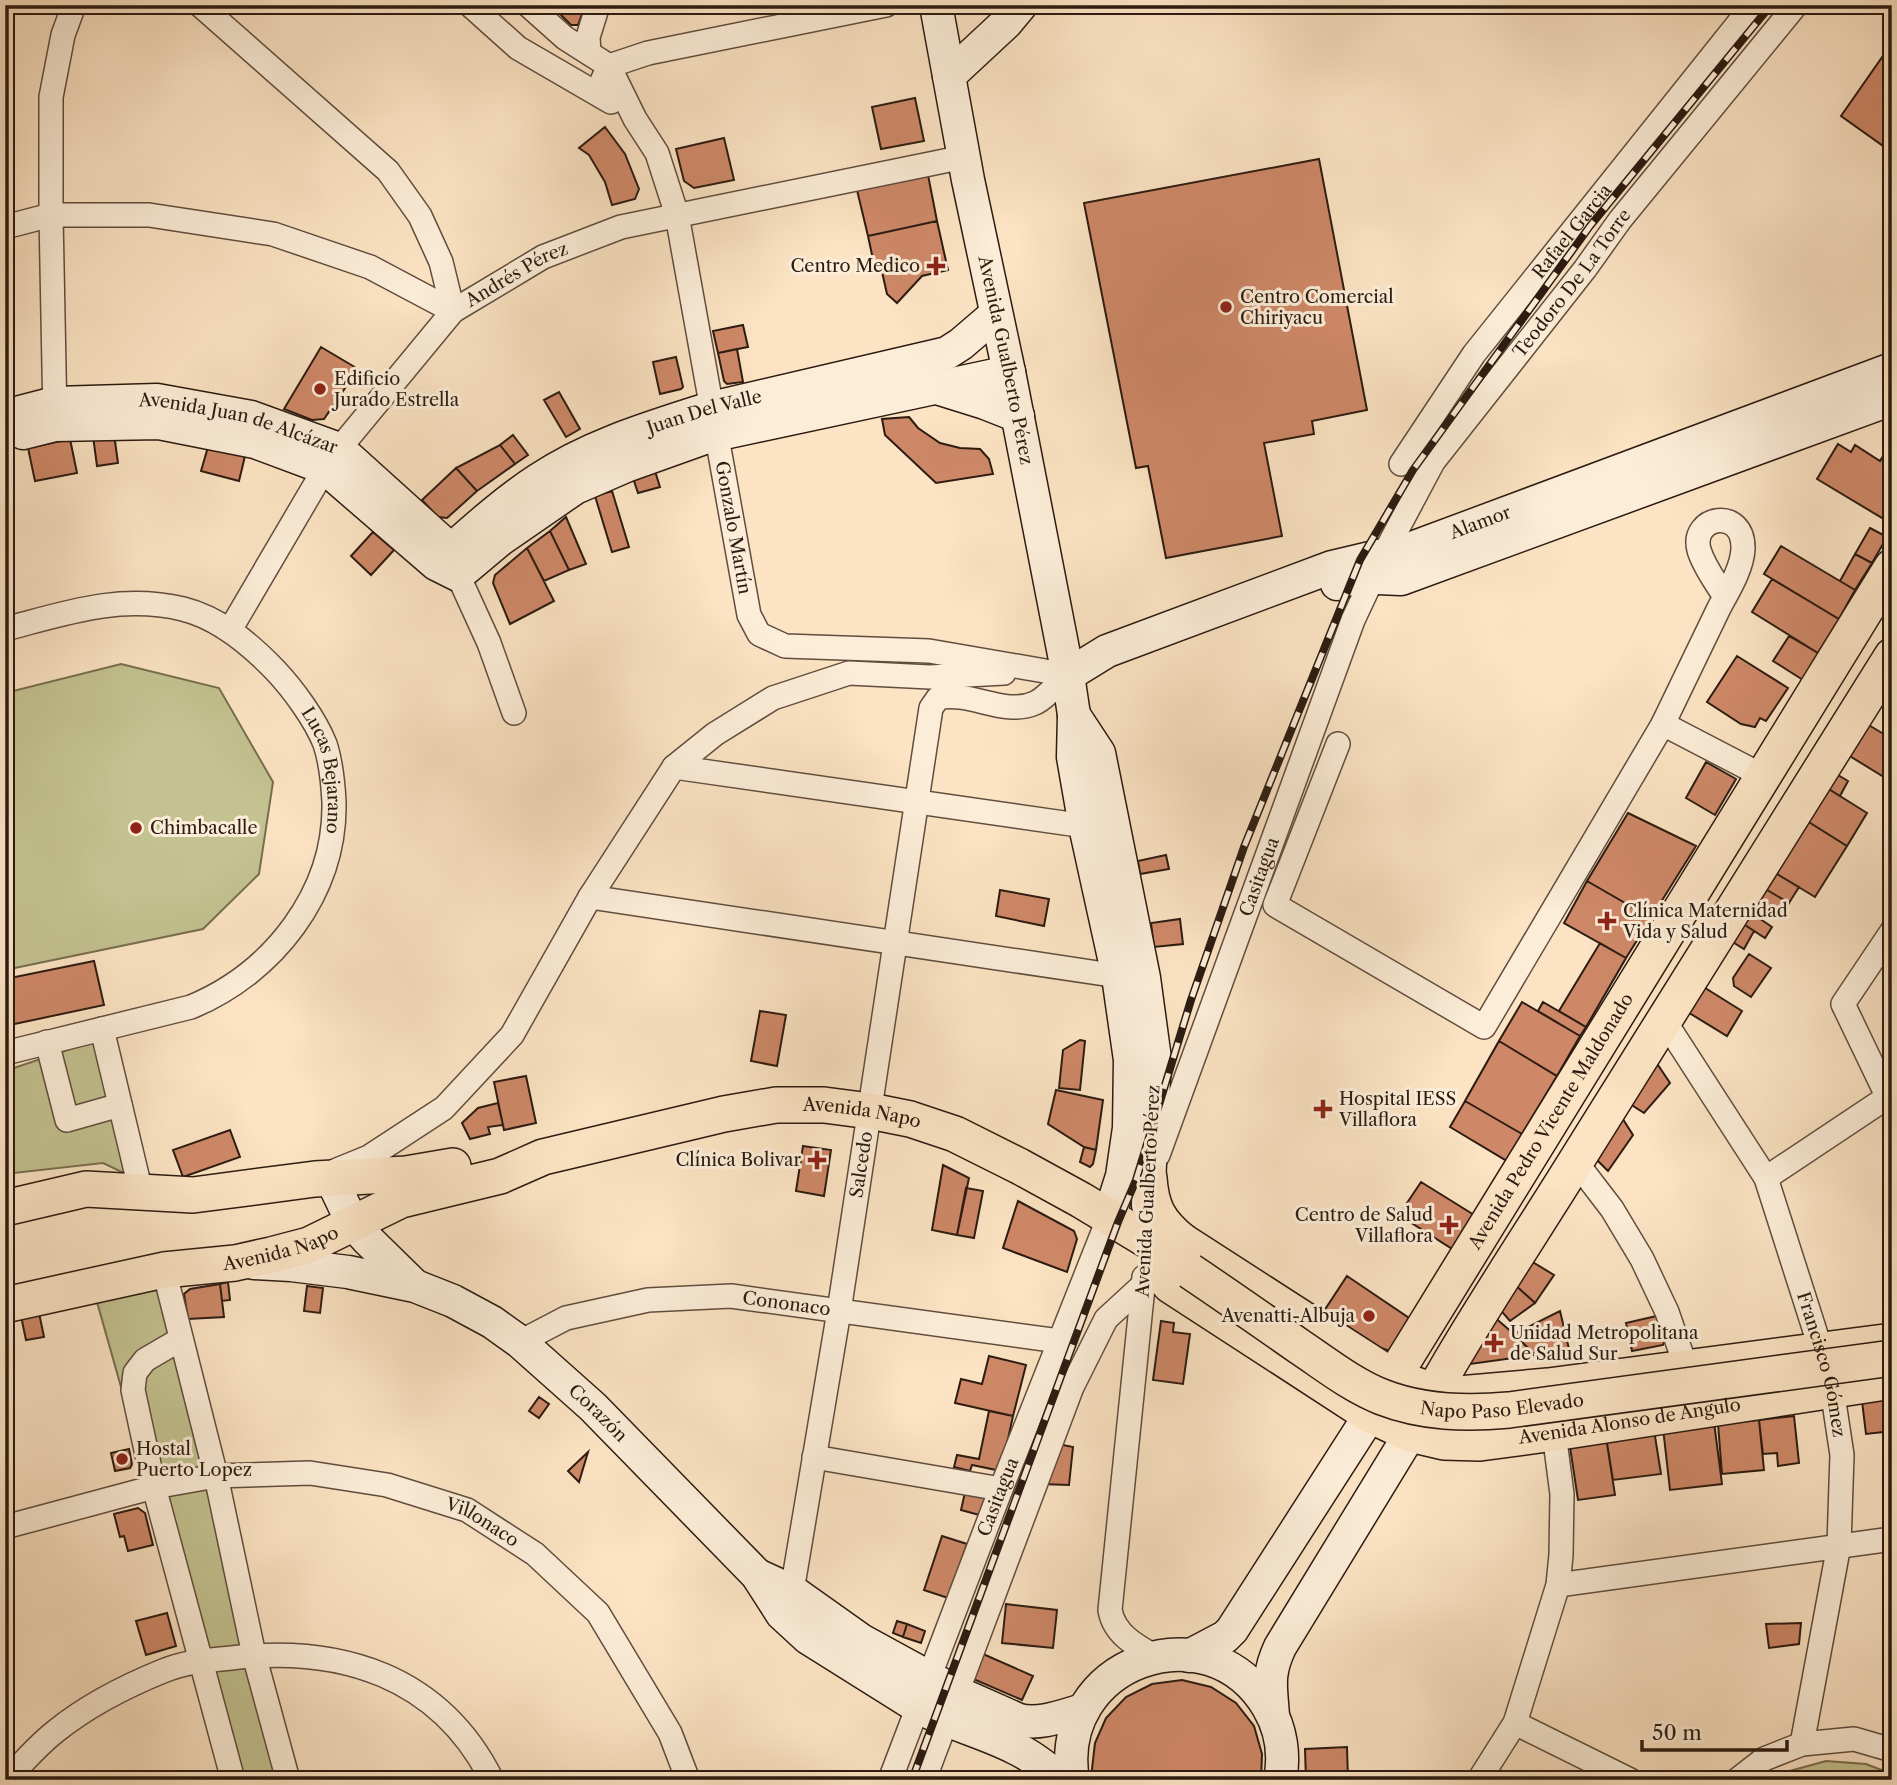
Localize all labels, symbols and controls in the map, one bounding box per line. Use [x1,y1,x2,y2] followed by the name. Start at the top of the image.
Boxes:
[1528,179,1617,283] street label: Rafael Garcia
[1508,205,1635,362] street label: Teodoro De La Torre
[461,238,571,312] street label: Andrés Pérez
[973,253,1038,467] street label: Avenida Gualberto Pérez
[790,255,920,277] place label: Centro Medico
[926,256,946,276] marker: Centro Medico
[1240,286,1394,329] place label: Centro Comercial Chiriyacu
[1218,299,1234,315] marker: Centro Comercial Chiriyacu
[331,368,460,411] place label: Edificio Jurado Estrella
[312,381,328,397] marker: Edificio Jurado Estrella
[641,386,764,440] street label: Juan Del Valle
[137,389,341,459] street label: Avenida Juan de Alcázar
[710,459,756,596] street label: Gonzalo Martín
[1446,501,1514,544] street label: Alamor
[296,703,345,835] street label: Lucas Bejarano
[150,817,257,839] place label: Chimbacalle
[128,820,144,836] marker: Chimbacalle
[1235,834,1284,920] street label: Casitagua
[1622,900,1788,943] place label: Clínica Maternidad Vida y Salud
[1597,911,1617,931] marker: Clínica Maternidad Vida y Salud
[1463,989,1638,1254] street label: Avenida Pedro Vicente Maldonado
[1131,1084,1165,1299] street label: Avenida Gualberto Pérez
[1338,1088,1456,1131] place label: Hospital IESS Villaflora
[802,1094,924,1133] street label: Avenida Napo
[1313,1099,1333,1119] marker: Hospital IESS Villaflora
[845,1130,877,1199] street label: Salcedo
[675,1149,801,1171] place label: Clínica Bolivar
[807,1150,827,1170] marker: Clínica Bolivar
[1295,1204,1433,1247] place label: Centro de Salud Villaflora
[1439,1215,1459,1235] marker: Centro de Salud Villaflora
[221,1221,342,1275] street label: Avenida Napo
[741,1287,832,1321] street label: Cononaco
[1792,1289,1850,1439] street label: Francisco Gómez
[1220,1305,1355,1327] place label: Avenatti-Albuja
[1361,1308,1377,1324] marker: Avenatti-Albuja
[1510,1322,1699,1365] place label: Unidad Metropolitana de Salud Sur
[1484,1333,1504,1353] marker: Unidad Metropolitana de Salud Sur
[564,1379,632,1447] street label: Corazón
[1419,1389,1585,1423] street label: Napo Paso Elevado
[1516,1393,1742,1449] street label: Avenida Alonso de Angulo
[136,1438,252,1481] place label: Hostal Puerto Lopez
[114,1451,130,1467] marker: Hostal Puerto Lopez
[973,1454,1024,1539] street label: Casitagua
[442,1493,523,1552] street label: Villonaco
[1642,1708,1787,1752] scale bar
[1652,1720,1702,1745] text: 50 m

